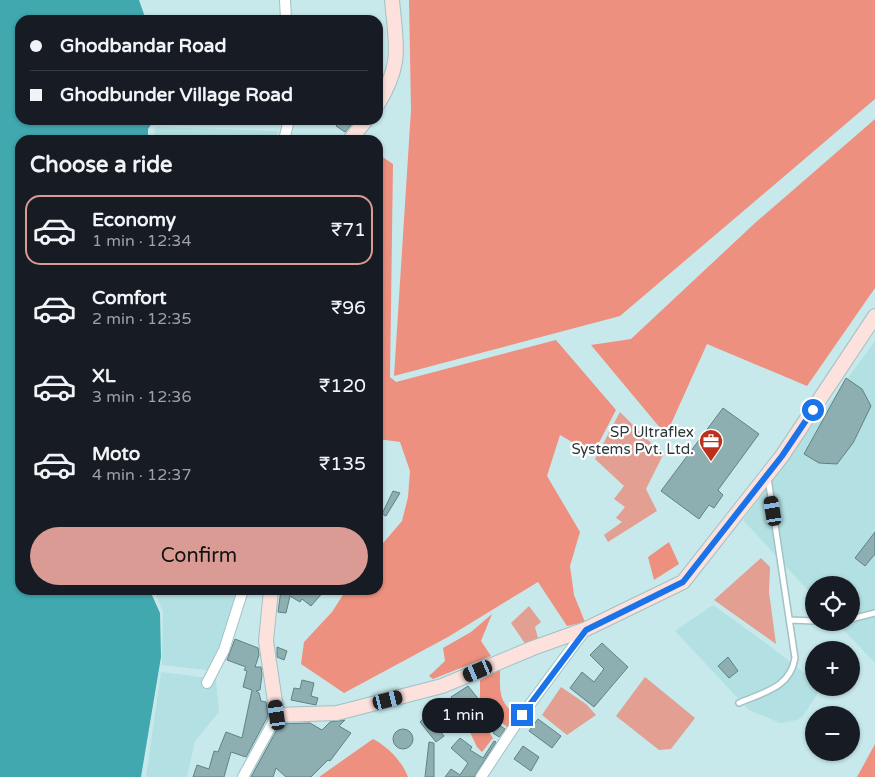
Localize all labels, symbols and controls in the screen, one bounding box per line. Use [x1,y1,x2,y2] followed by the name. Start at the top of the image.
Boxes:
[60,35,226,57] text: Ghodbandar Road
[60,84,293,106] text: Ghodbunder Village Road
[30,152,173,178] text: Choose a ride
[32,208,77,253] icon: car
[92,209,176,231] text: Economy
[331,219,366,241] text: ₹71
[92,231,191,251] text: 1 min · 12:34
[32,286,77,331] icon: car
[92,287,166,309] text: Comfort
[331,297,366,319] text: ₹96
[92,309,191,329] text: 2 min · 12:35
[32,364,77,409] icon: car
[92,365,116,387] text: XL
[319,375,366,397] text: ₹120
[92,387,191,407] text: 3 min · 12:36
[802,399,824,421] route start
[572,423,694,458] place label: SP Ultraflex Systems Pvt. Ltd.
[698,428,724,462] office icon: SP Ultraflex Systems Pvt. Ltd.
[32,442,77,487] icon: car
[92,443,140,465] text: Moto
[319,453,366,475] text: ₹135
[92,465,191,485] text: 4 min · 12:37
[763,495,782,527] car
[30,527,368,585] button: Confirm
[805,576,860,761] map controls
[805,576,860,631] button: locate
[805,641,860,696] button: +
[461,658,494,684] car
[371,689,404,711] car
[422,698,504,732] callout: 1 min
[267,699,286,731] car
[511,704,533,726] route end
[442,705,484,725] text: 1 min
[805,706,860,761] button: −

